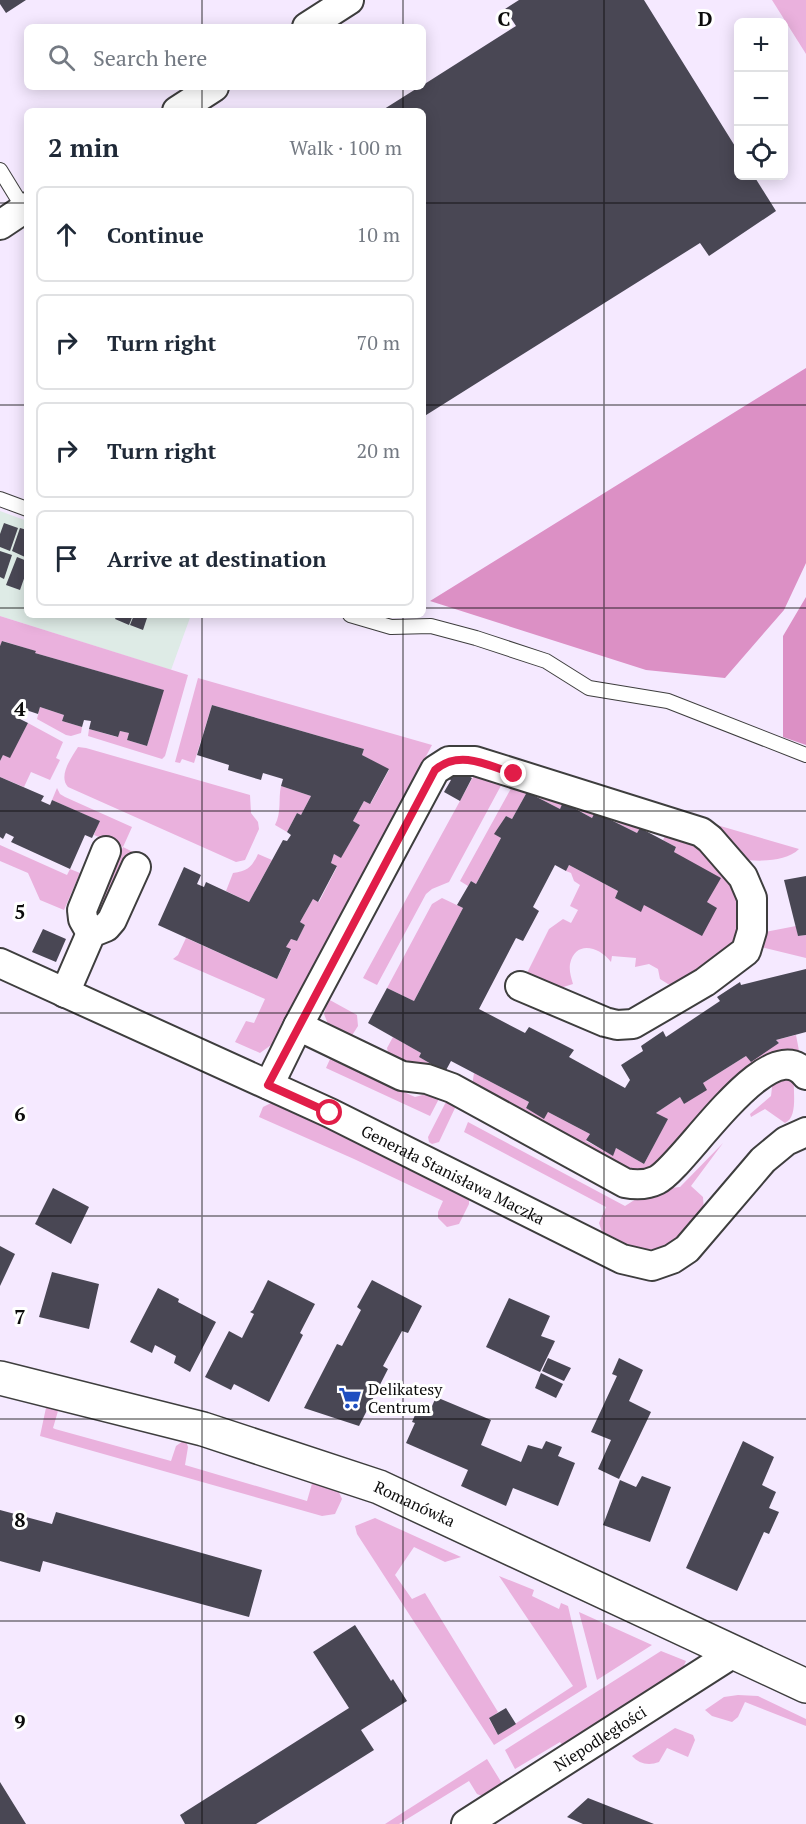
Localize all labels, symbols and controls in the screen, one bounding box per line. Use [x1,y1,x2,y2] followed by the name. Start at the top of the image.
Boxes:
[497,5,511,32] text: C
[698,5,712,32] text: D
[734,18,788,180] map controls
[734,18,788,72] button: +
[24,24,426,90] search box
[45,41,78,74] icon: search
[93,43,207,72] text: Search here
[734,72,788,126] button: −
[734,126,788,180] button: locate
[48,130,119,164] text: 2 min
[290,134,402,161] text: Walk · 100 m
[50,218,83,251] icon: ahead
[107,220,204,249] text: Continue
[357,221,400,248] text: 10 m
[50,326,83,359] icon: right
[107,328,216,357] text: Turn right
[357,329,400,356] text: 70 m
[50,434,83,467] icon: right
[107,436,216,465] text: Turn right
[357,437,400,464] text: 20 m
[50,542,83,575] icon: arrive
[107,544,326,573] text: Arrive at destination
[14,695,26,722] text: 4
[500,760,526,786] route end
[14,898,26,925] text: 5
[316,1099,342,1125] route start
[14,1100,26,1127] text: 6
[358,1119,548,1230] street label: Generała Stanisława Maczka
[14,1303,26,1330] text: 7
[368,1378,443,1418] place label: Delikatesy Centrum
[337,1385,363,1411] supermarket icon: Delikatesy Centrum
[371,1475,459,1532] street label: Romanówka
[14,1506,26,1533] text: 8
[549,1700,651,1776] street label: Niepodległości
[14,1708,26,1735] text: 9

